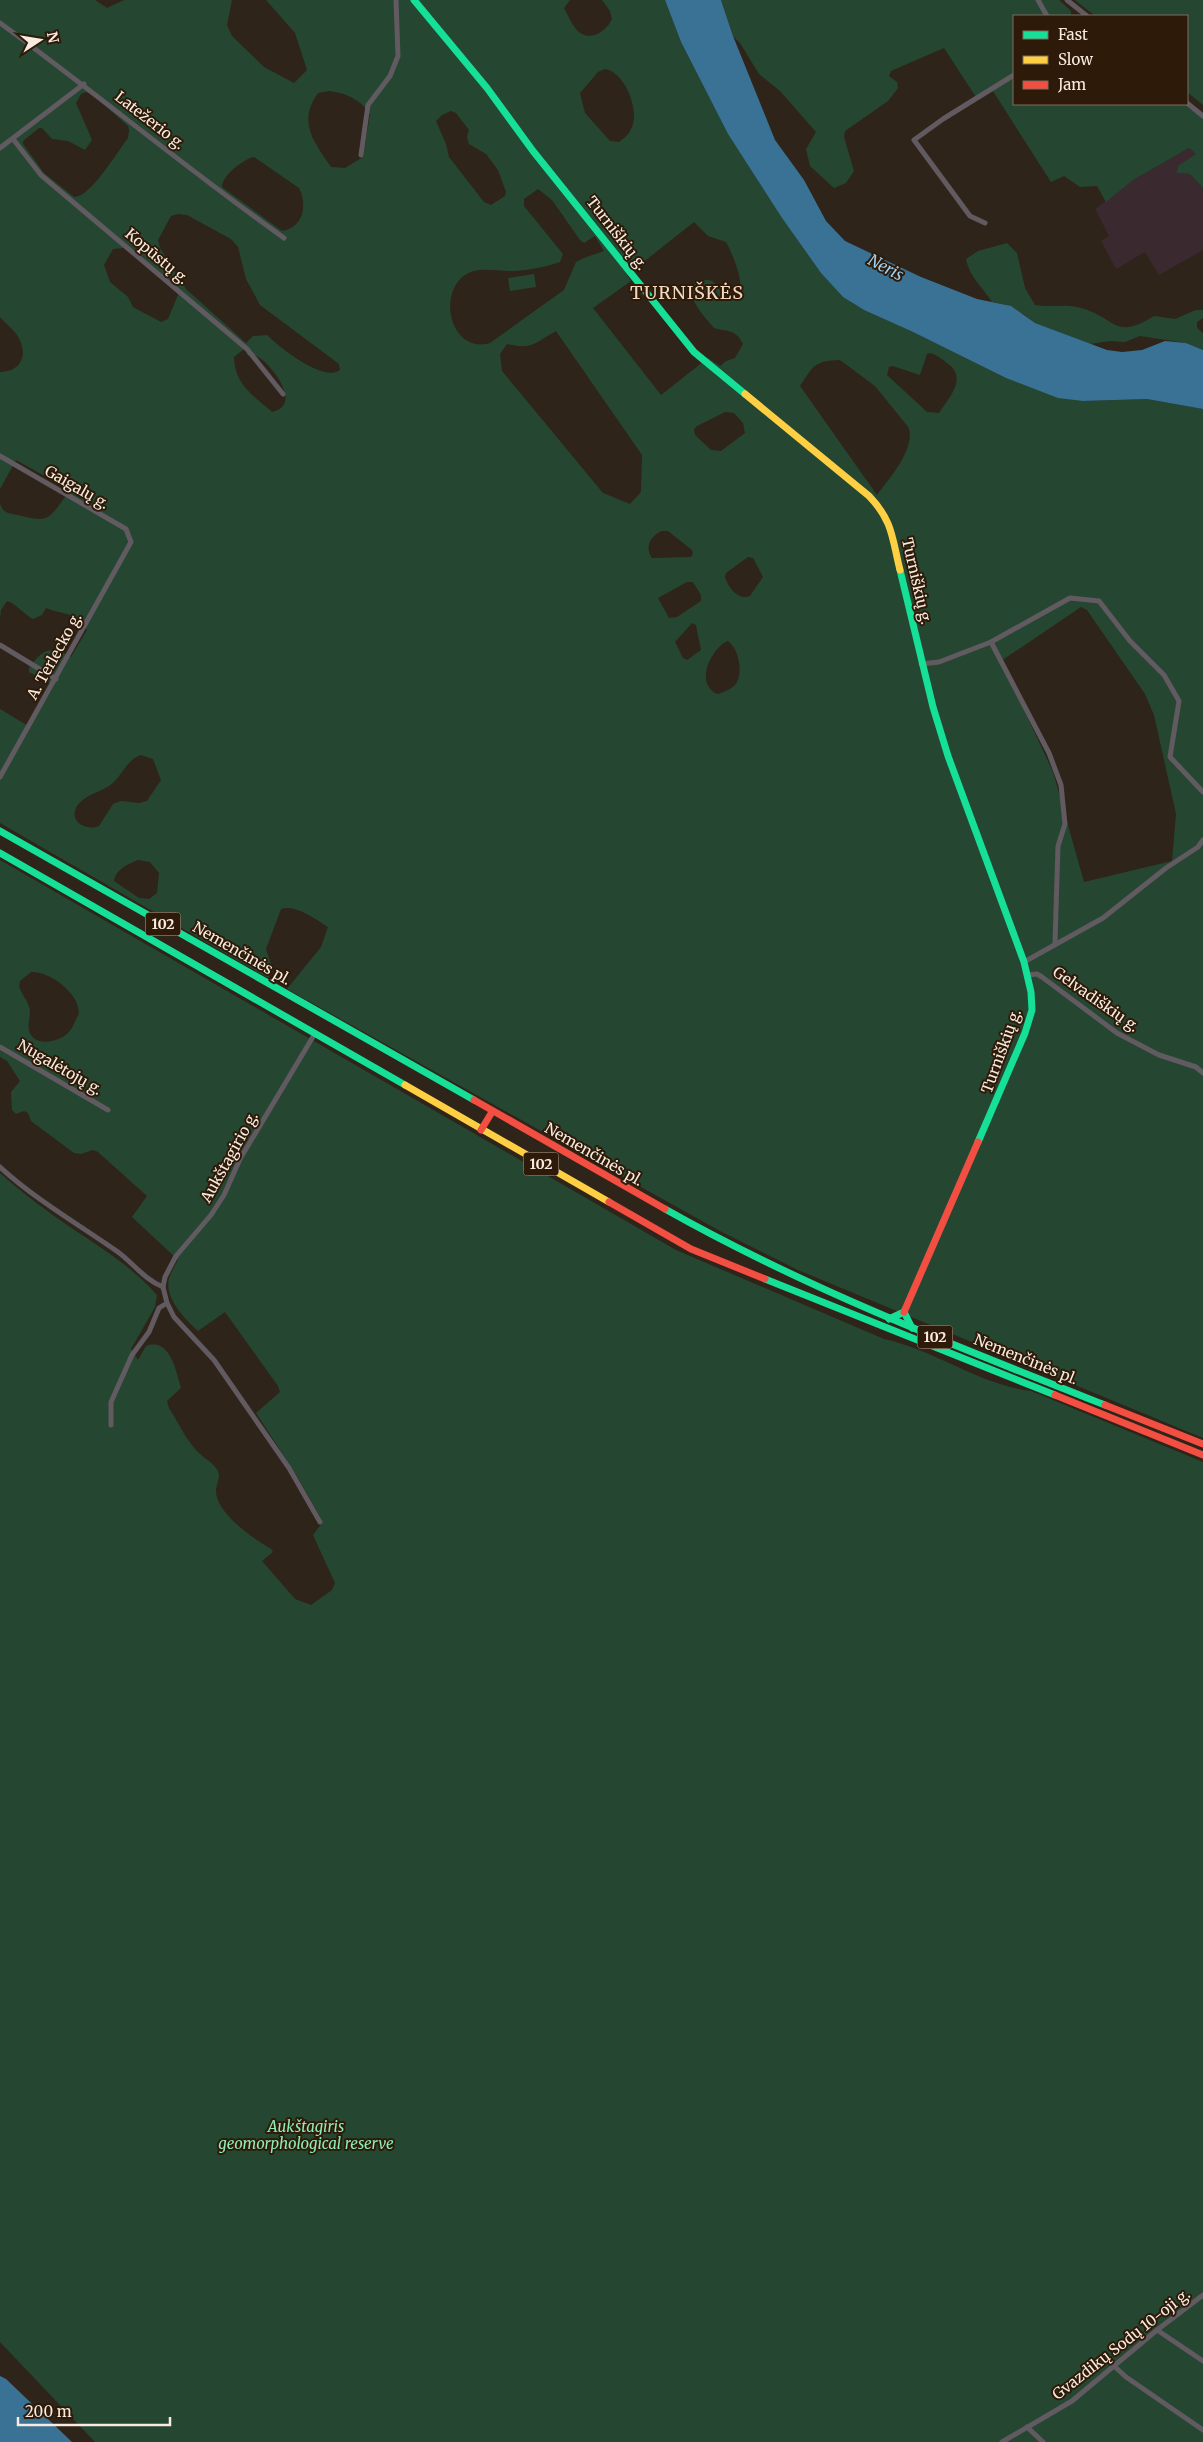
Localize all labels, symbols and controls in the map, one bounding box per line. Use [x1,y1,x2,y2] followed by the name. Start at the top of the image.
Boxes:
[15,15,65,65] north arrow
[1013,15,1188,105] legend
[1058,25,1088,44] text: Fast
[43,30,63,45] text: N
[1058,50,1093,69] text: Slow
[1057,75,1086,94] text: Jam
[111,87,189,153] street label: Latežerio g.
[582,192,652,274] street label: Turniškių g.
[122,224,192,288] street label: Kopūstų g.
[865,249,907,285] water label: Neris
[630,281,744,304] district label: TURNIŠKĖS
[42,461,112,513] street label: Gaigalų g.
[898,536,936,626] street label: Turniškių g.
[22,609,86,704] street label: A. Terlecko g.
[146,912,180,936] road number: 102
[189,917,295,989] street label: Nemenčinės pl.
[1049,962,1143,1036] street label: Gelvadiškių g.
[977,1006,1025,1096] street label: Turniškių g.
[14,1035,106,1099] street label: Nugalėtojų g.
[196,1108,262,1207] street label: Aukštagirio g.
[541,1118,647,1190] street label: Nemenčinės pl.
[524,1152,558,1176] road number: 102
[918,1325,952,1348] road number: 102
[971,1330,1081,1388] street label: Nemenčinės pl.
[218,2117,394,2153] park label: Aukštagiris geomorphological reserve
[1048,2284,1194,2404] street label: Gvazdikų Sodų 10-oji g.
[18,2394,170,2426] scale bar
[25,2402,72,2421] text: 200 m

